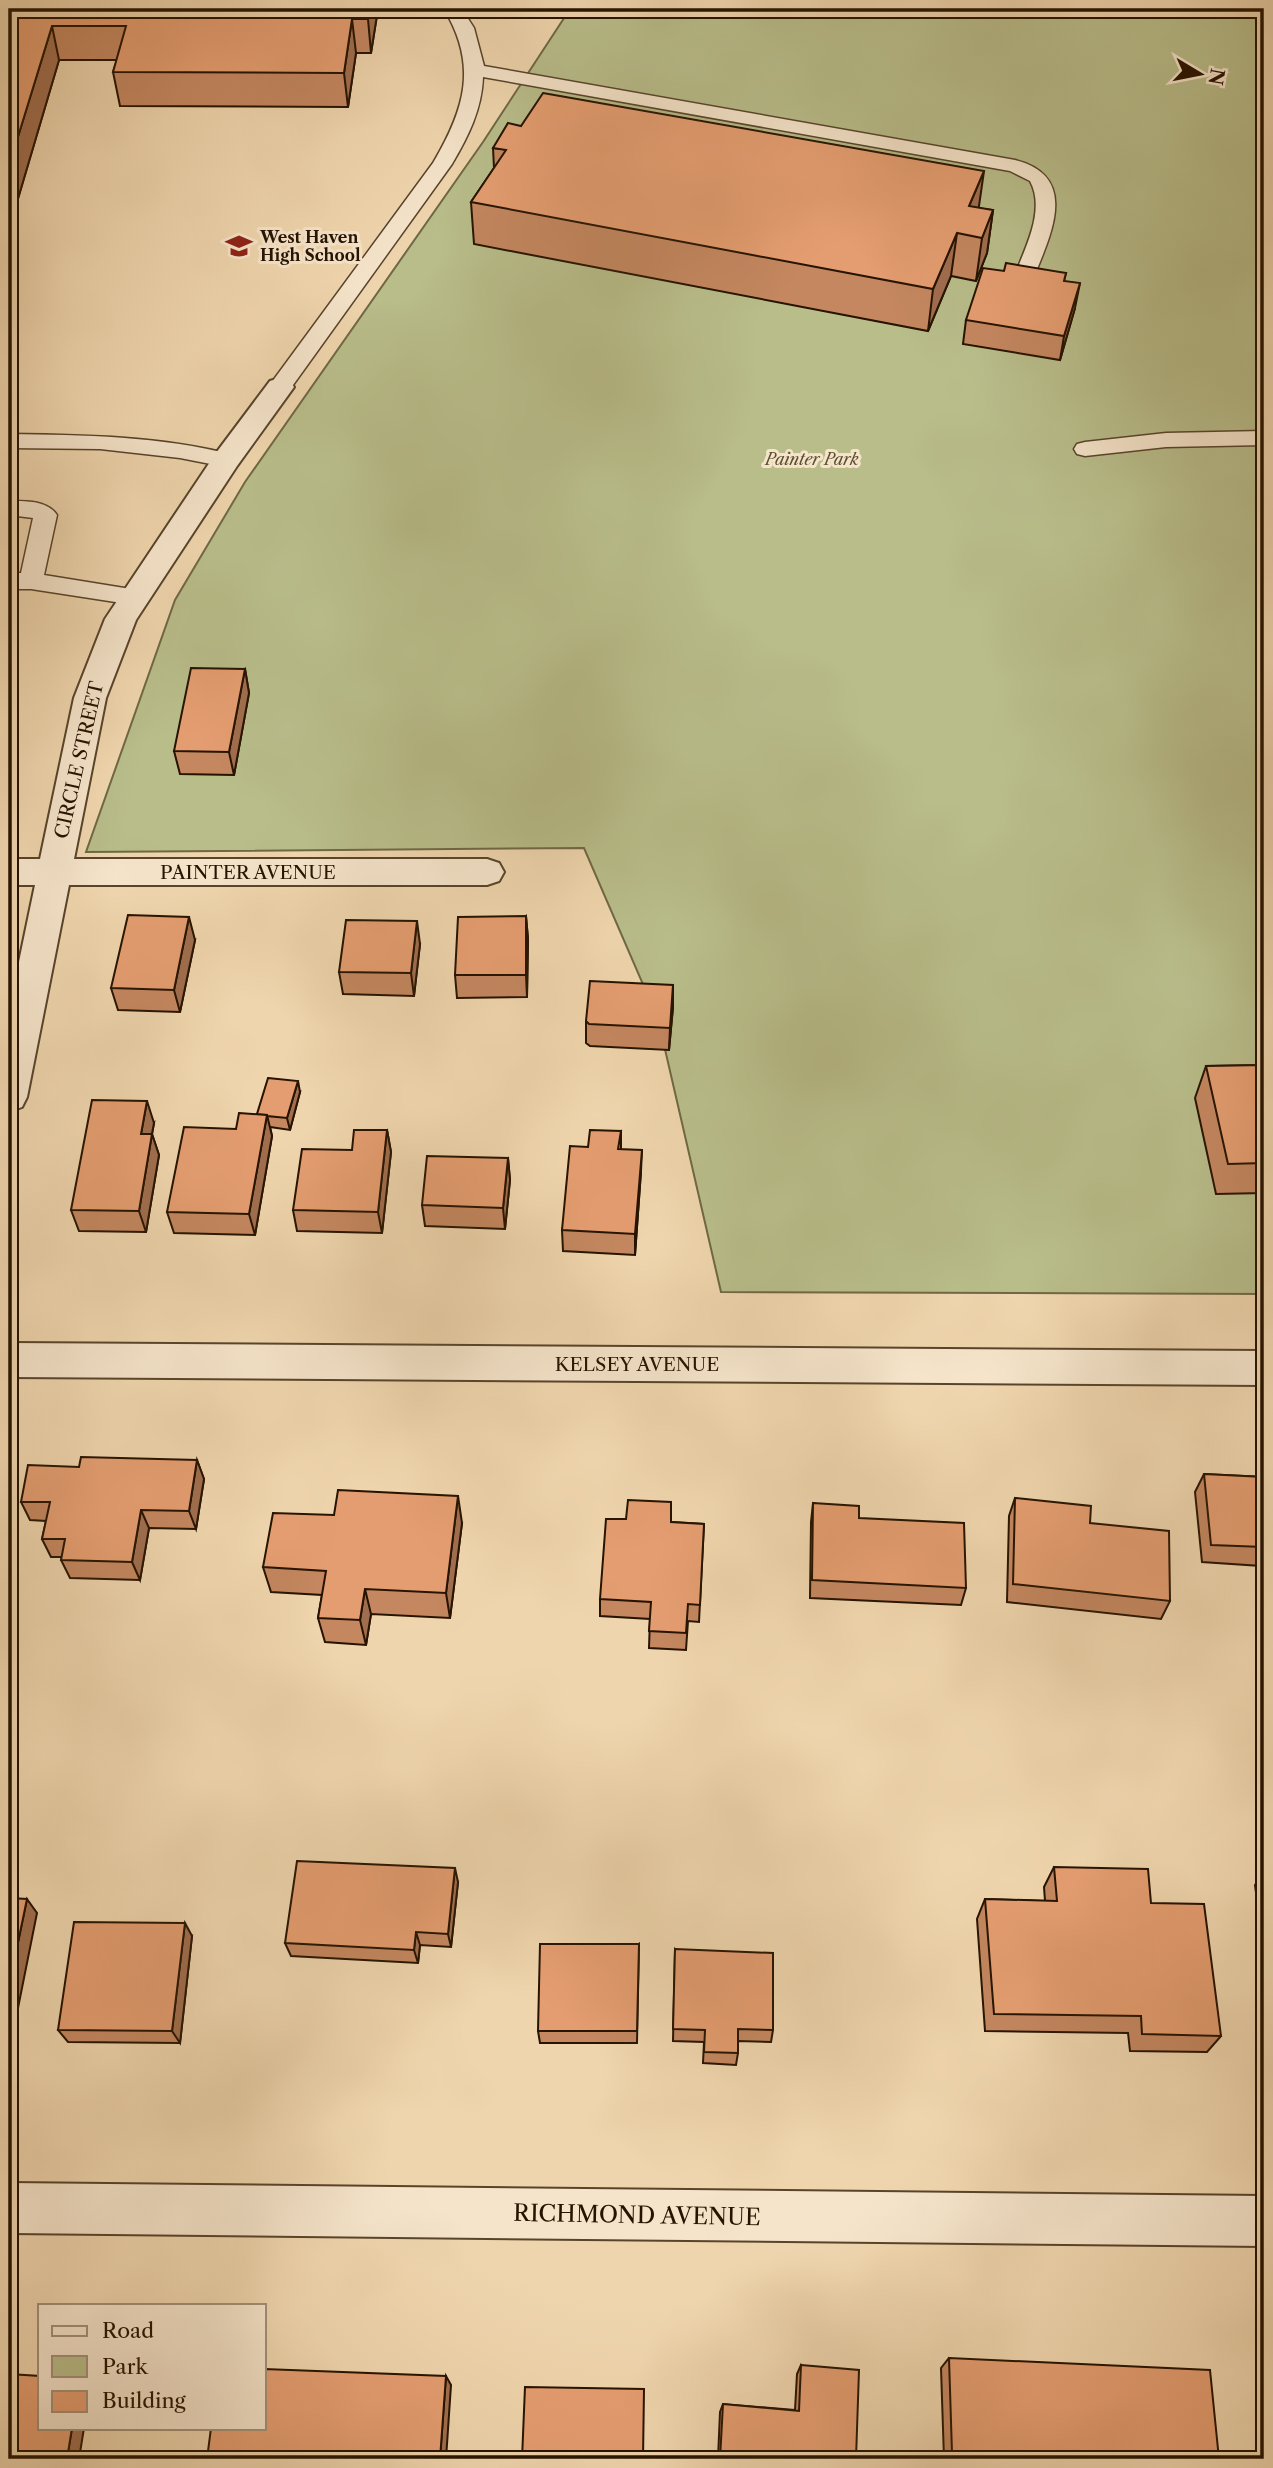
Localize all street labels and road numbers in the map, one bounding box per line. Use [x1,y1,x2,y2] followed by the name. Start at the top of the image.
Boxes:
[50,678,108,841] street label: CIRCLE STREET
[160,861,336,884] street label: PAINTER AVENUE
[555,1353,719,1376] street label: KELSEY AVENUE
[513,2199,761,2231] street label: RICHMOND AVENUE

